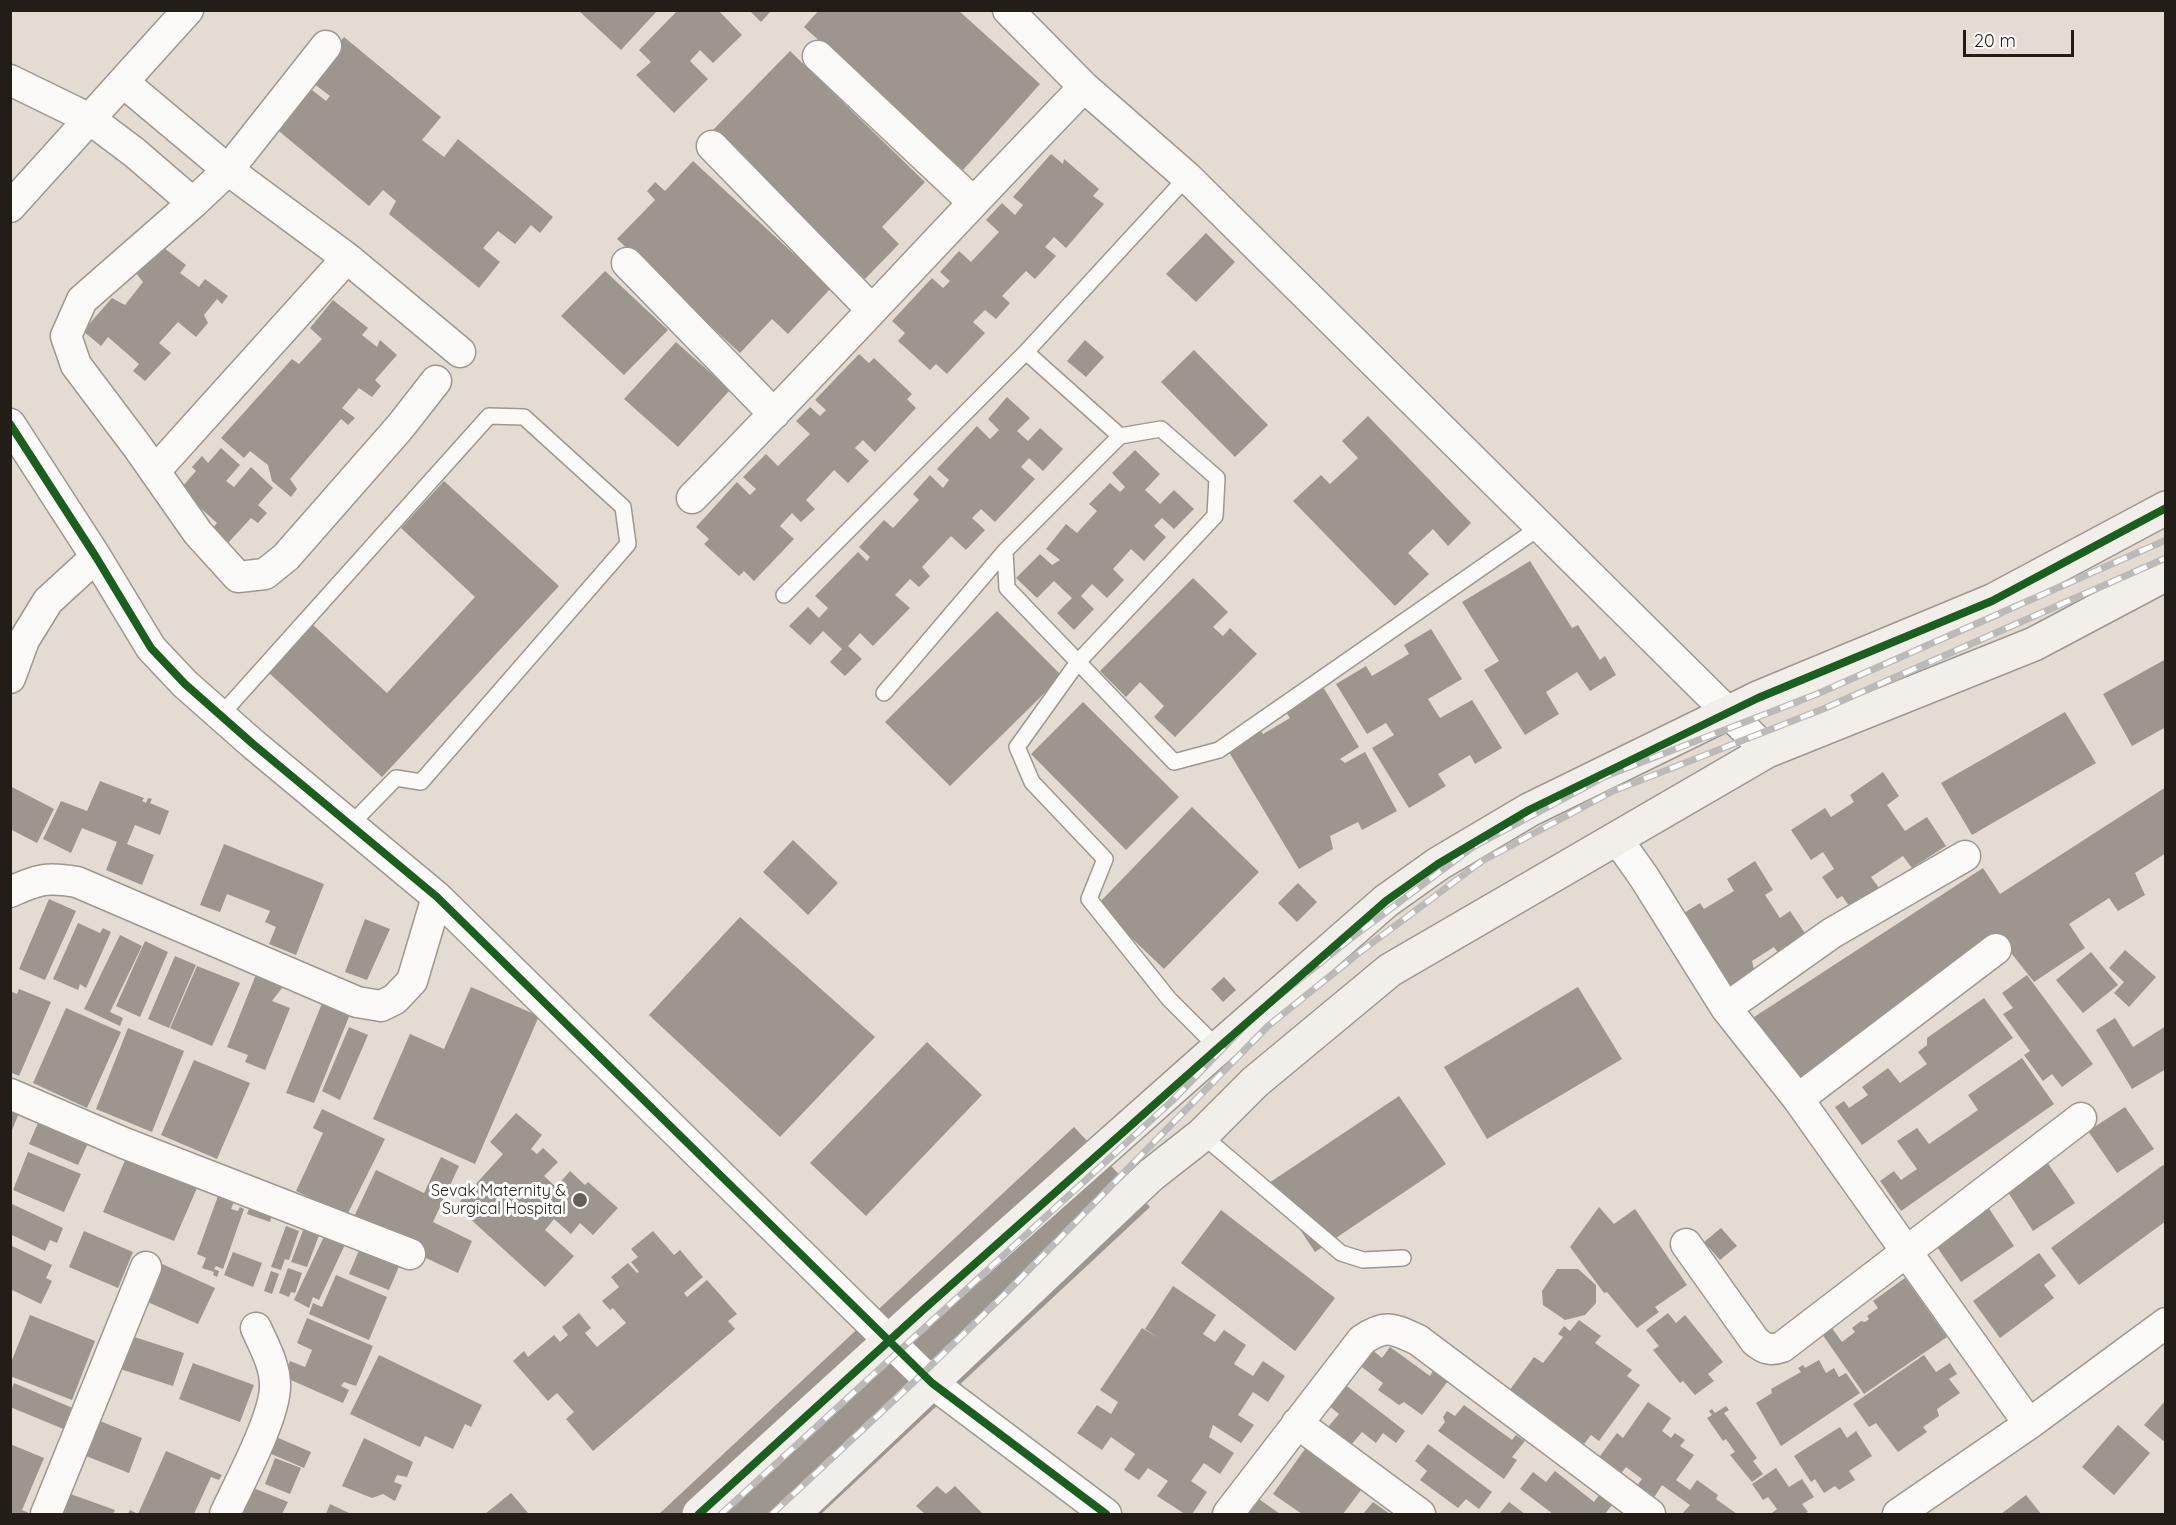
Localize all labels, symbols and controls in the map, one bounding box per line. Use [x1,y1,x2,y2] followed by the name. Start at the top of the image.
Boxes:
[1966,18,2077,56] scale bar
[1974,29,2016,52] text: 20 m
[431,1181,566,1219] place label: Sevak Maternity & Surgical Hospital
[571,1191,589,1209] marker: Sevak Maternity & Surgical Hospital

